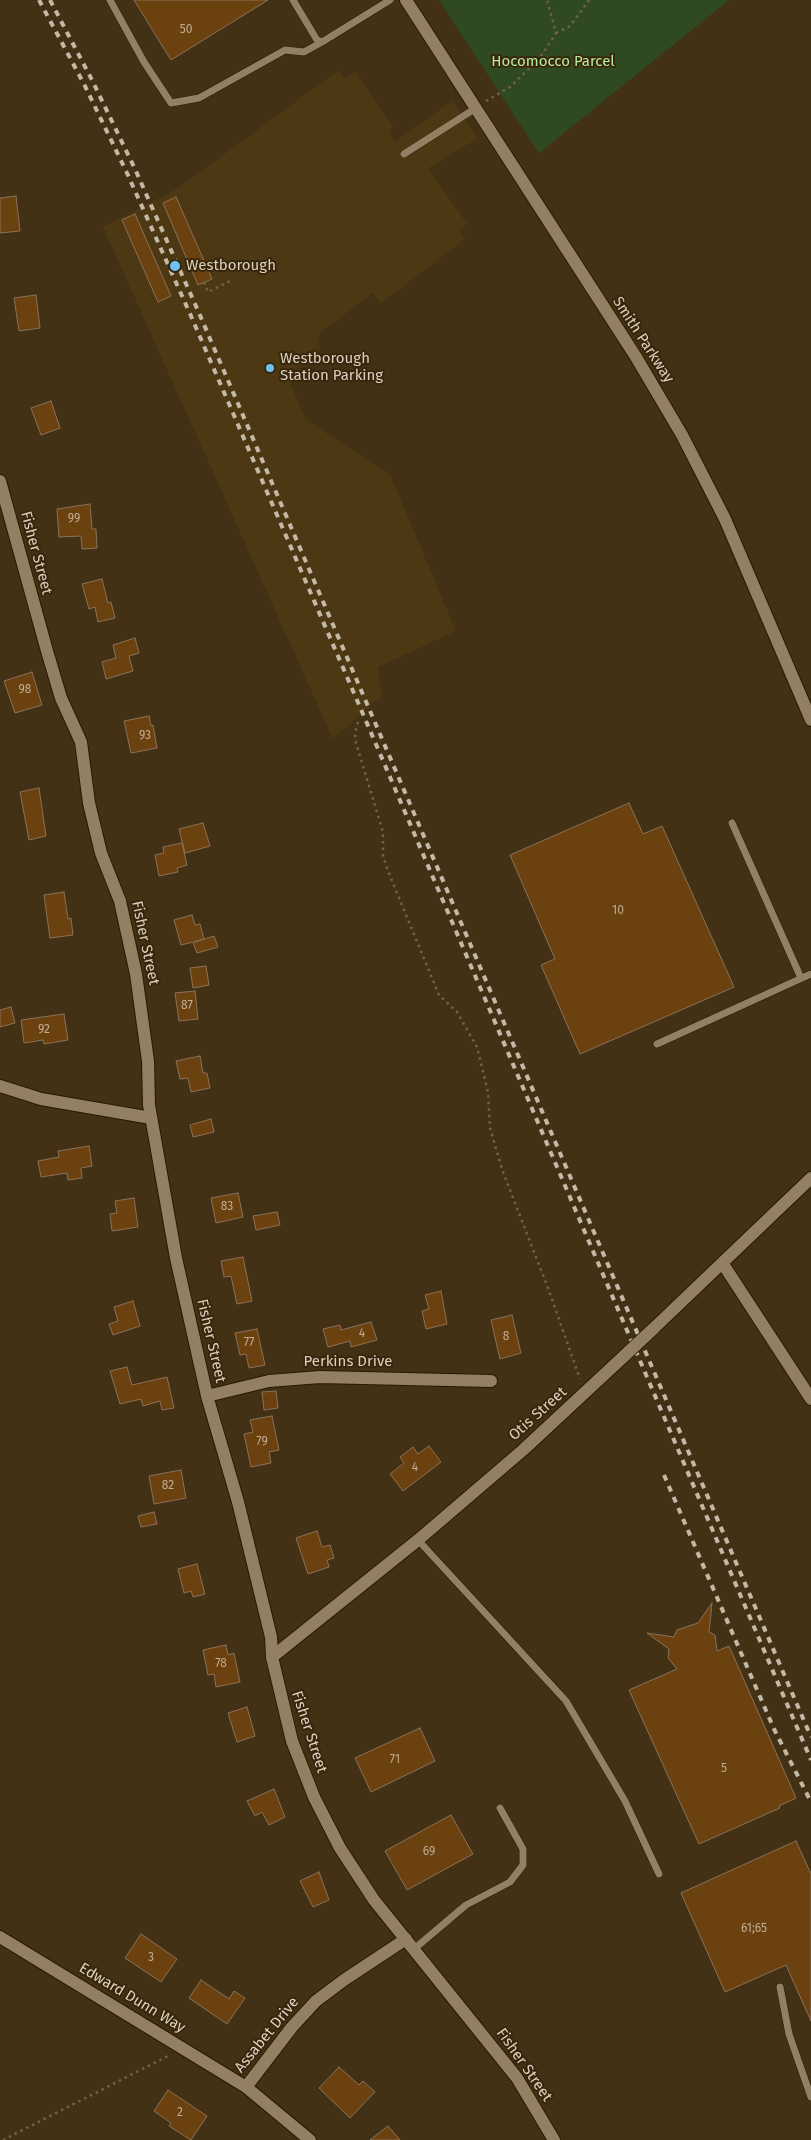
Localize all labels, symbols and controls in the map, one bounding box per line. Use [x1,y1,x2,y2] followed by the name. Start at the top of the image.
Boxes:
[180,23,192,37] house number: 50
[491,53,615,71] park label: Hocomocco Parcel
[186,257,276,275] place label: Westborough
[168,259,182,273] marker: Westborough
[609,294,677,386] street label: Smith Parkway
[280,350,383,385] place label: Westborough Station Parking
[264,362,276,374] marker: Westborough Station Parking
[16,509,56,597] street label: Fisher Street
[68,512,80,526] house number: 99
[19,683,31,697] house number: 98
[139,729,151,743] house number: 93
[127,899,163,987] street label: Fisher Street
[612,904,624,918] house number: 10
[181,999,193,1013] house number: 87
[38,1023,50,1037] house number: 92
[221,1200,233,1214] house number: 83
[193,1297,229,1385] street label: Fisher Street
[359,1327,365,1341] house number: 4
[503,1330,509,1344] house number: 8
[244,1336,254,1350] house number: 77
[303,1353,393,1371] street label: Perkins Drive
[505,1383,571,1445] street label: Otis Street
[256,1435,268,1449] house number: 79
[412,1461,418,1475] house number: 4
[162,1479,174,1493] house number: 82
[215,1657,227,1671] house number: 78
[287,1689,331,1775] street label: Fisher Street
[390,1753,400,1767] house number: 71
[721,1762,727,1776] house number: 5
[423,1845,435,1859] house number: 69
[741,1922,767,1936] house number: 61;65
[148,1951,154,1965] house number: 3
[76,1959,188,2037] street label: Edward Dunn Way
[231,1994,303,2076] street label: Assabet Drive
[492,2025,556,2105] street label: Fisher Street
[177,2106,183,2120] house number: 2

